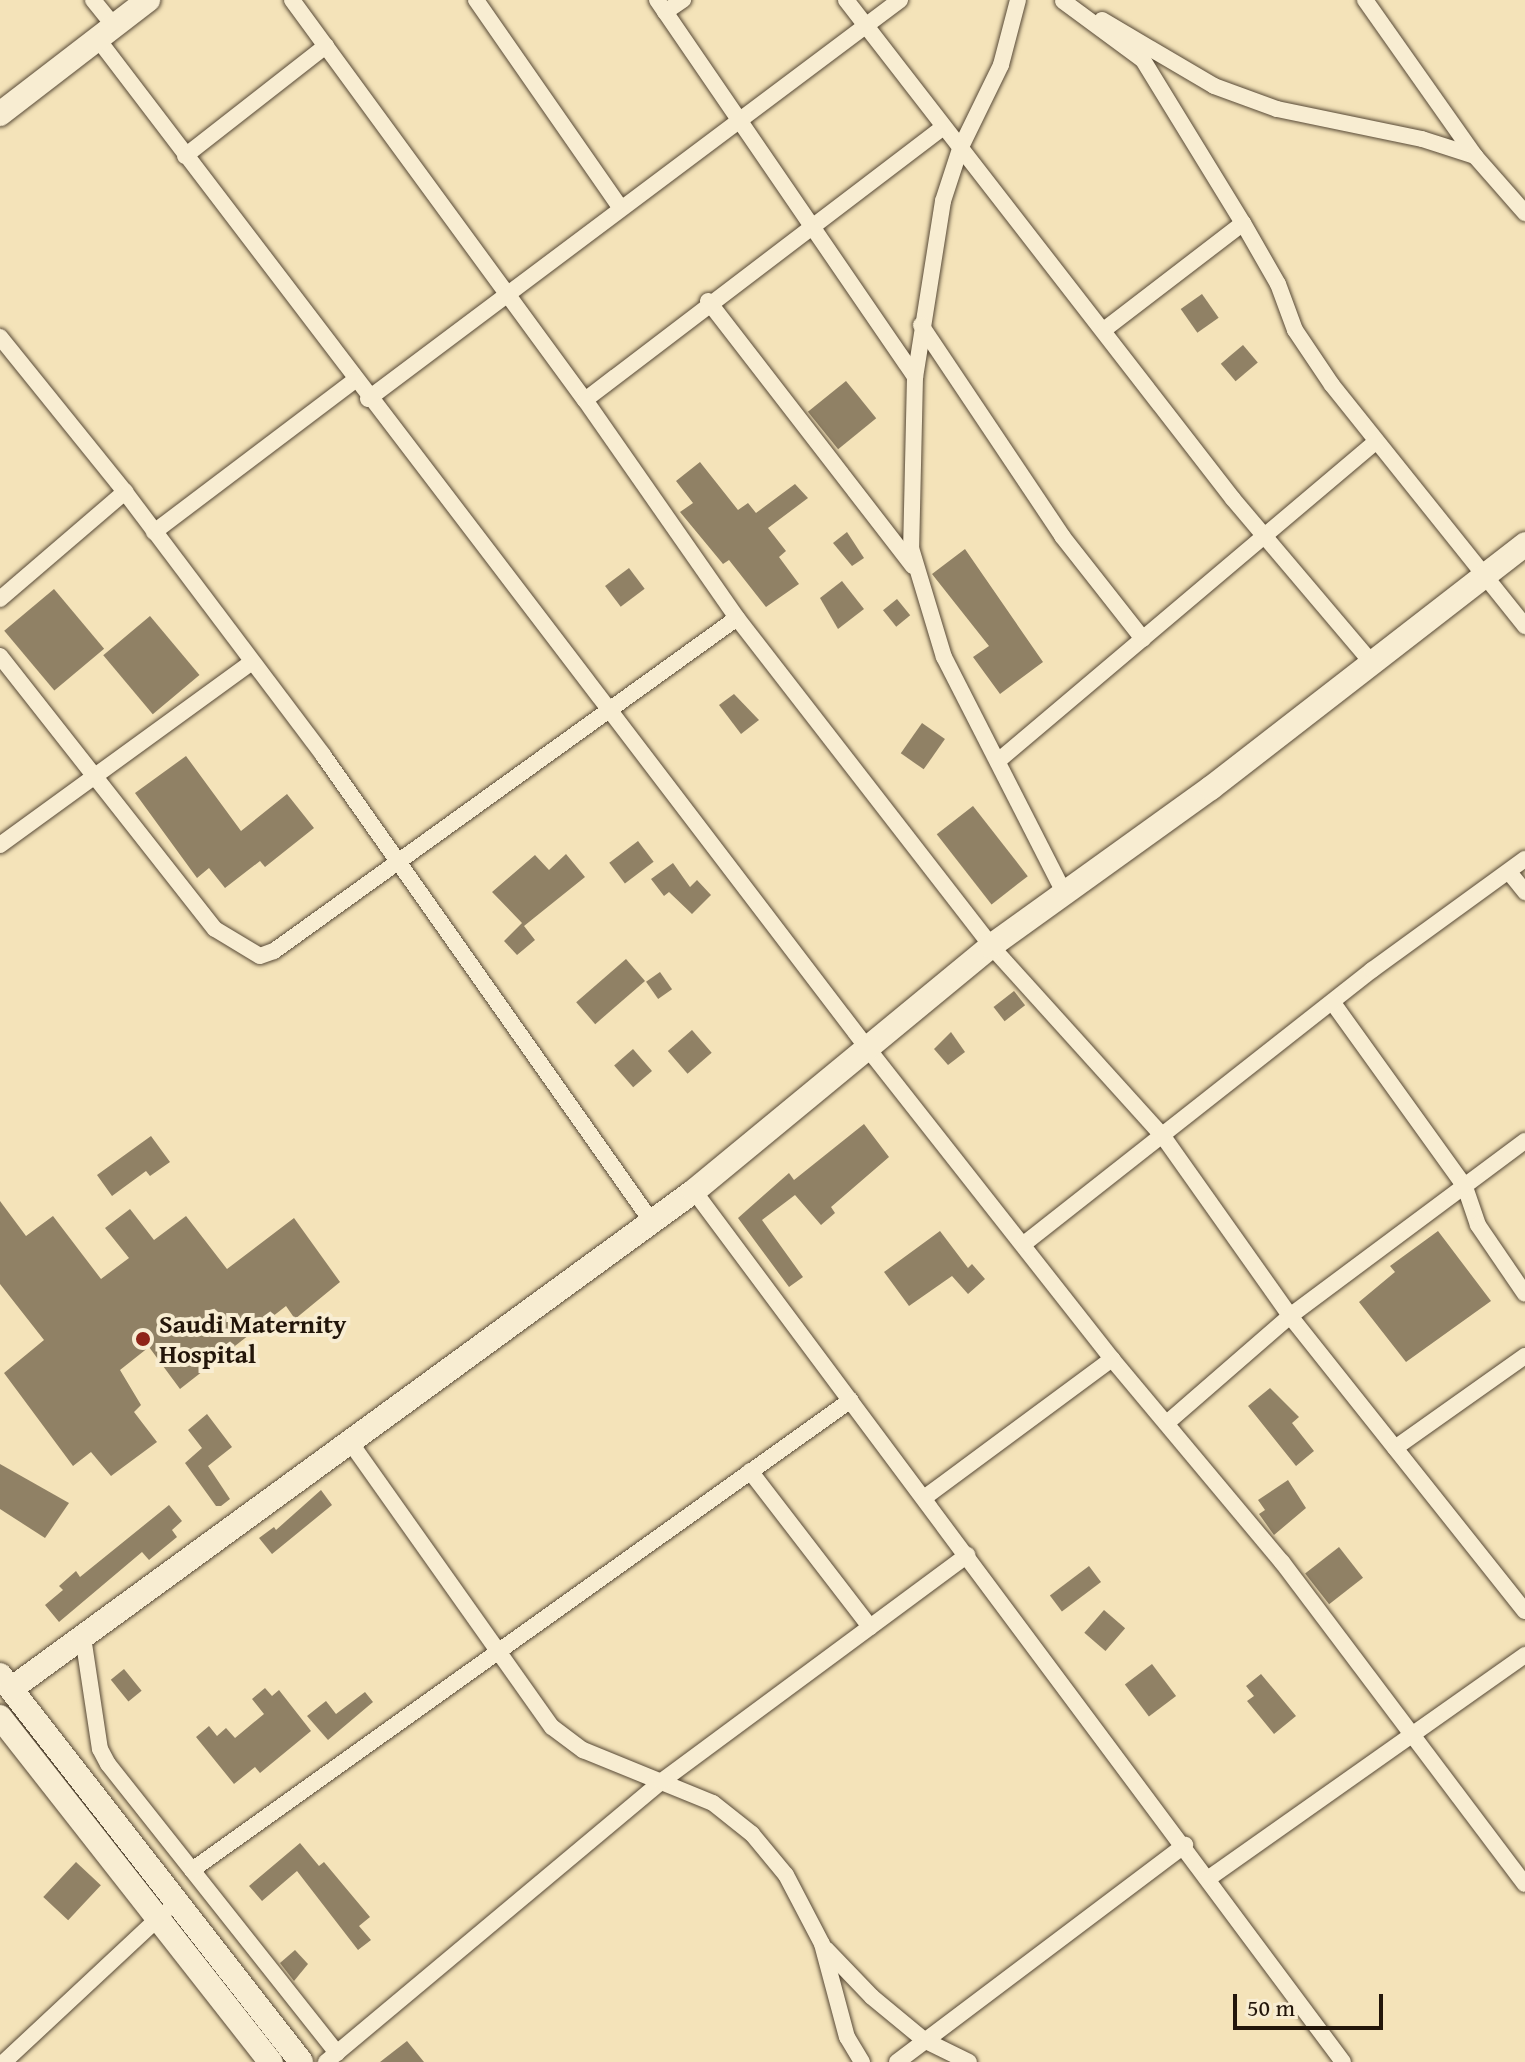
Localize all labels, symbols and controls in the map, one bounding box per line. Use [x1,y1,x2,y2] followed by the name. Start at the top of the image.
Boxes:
[159,1308,346,1370] place label: Saudi Maternity Hospital
[134,1330,152,1348] marker: Saudi Maternity Hospital
[1237,1978,1387,2028] scale bar
[1247,1990,1295,2025] text: 50 m

